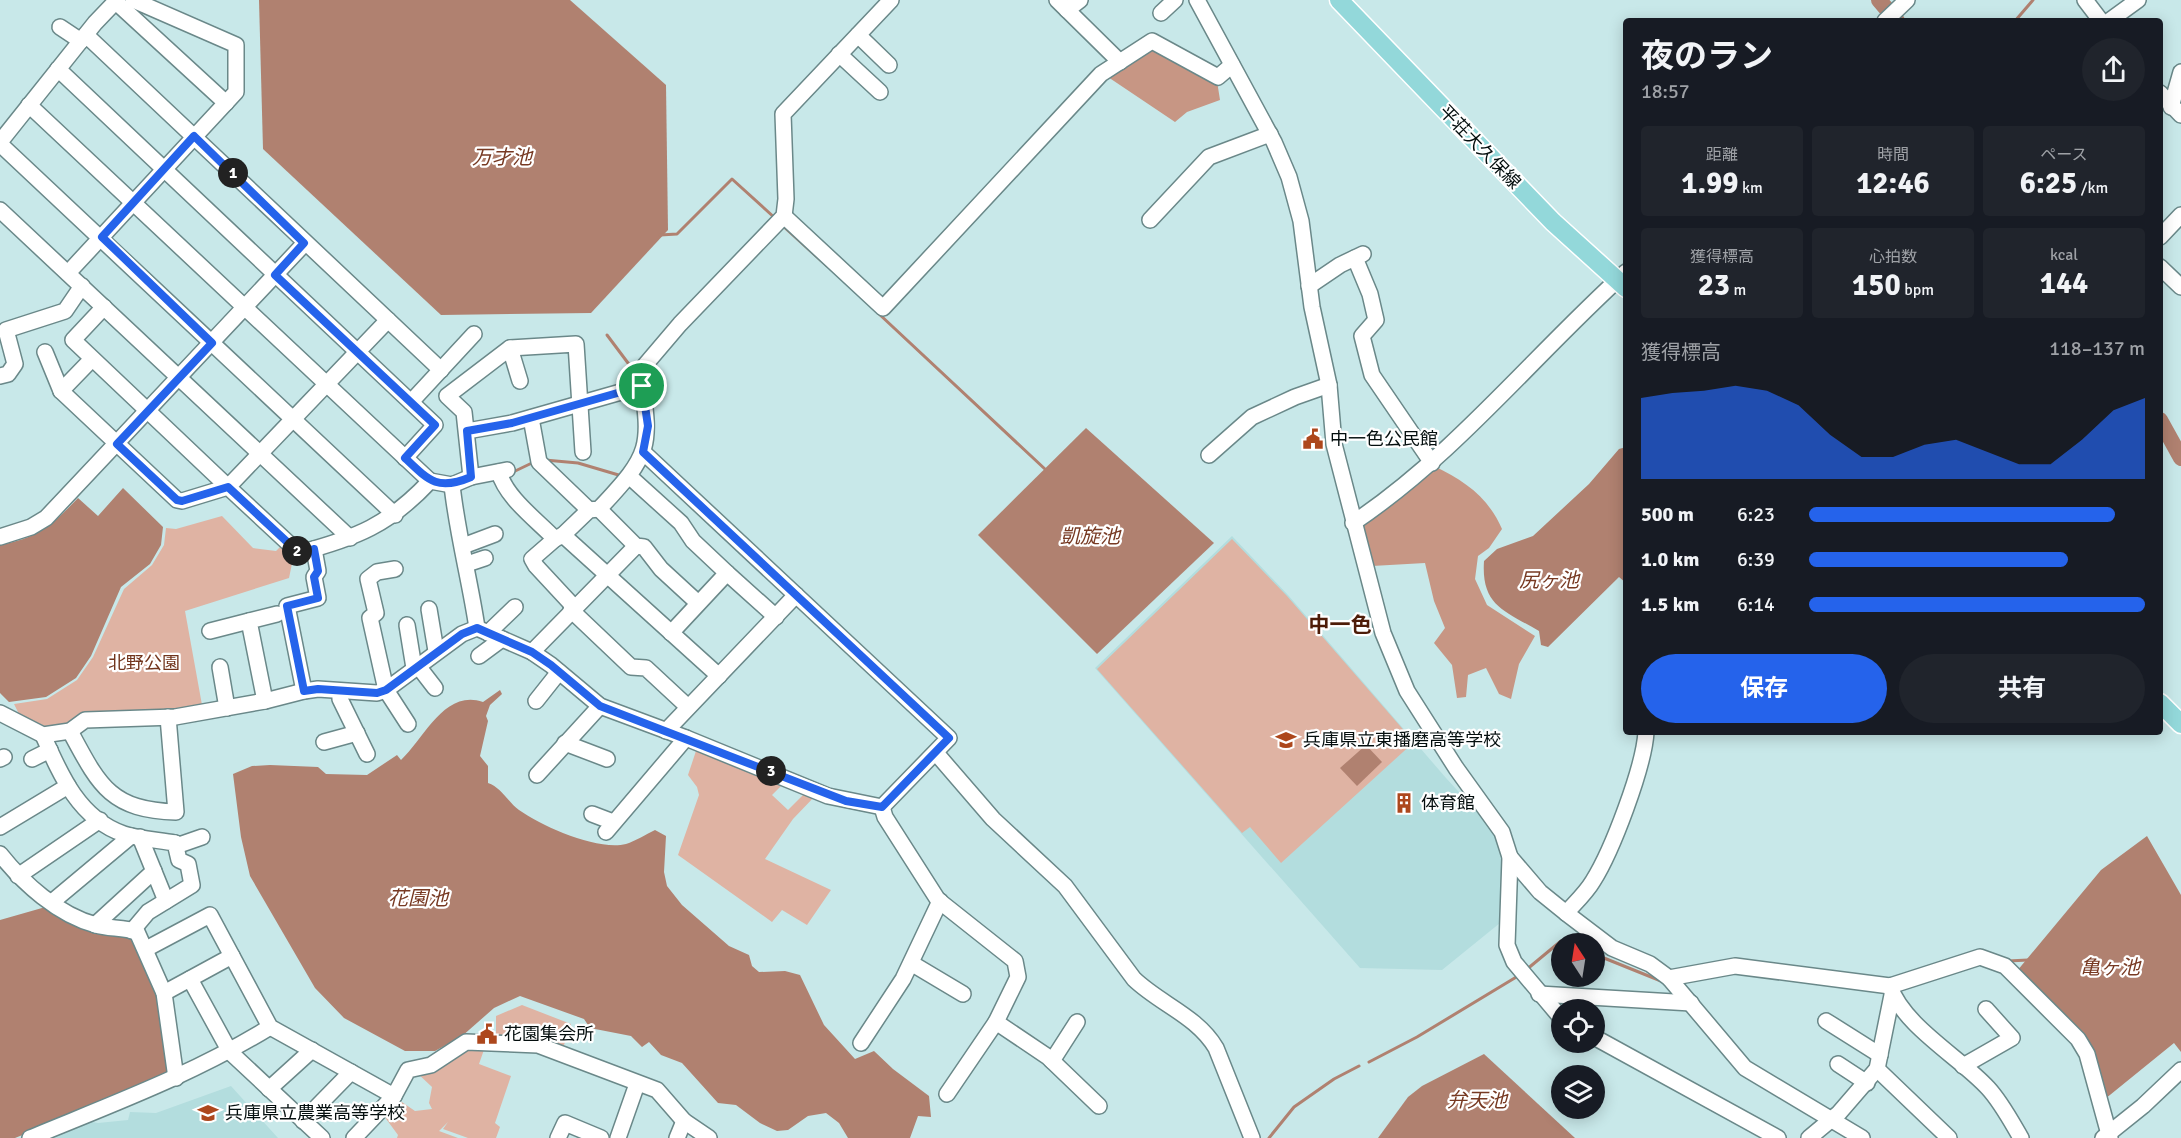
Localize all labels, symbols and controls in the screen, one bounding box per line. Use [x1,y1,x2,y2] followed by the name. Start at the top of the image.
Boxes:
[1641,36,1773,77] text: 夜のラン
[2082,38,2145,101] button: share
[1641,79,1690,104] text: 18:57
[1435,101,1525,193] street label: 平荘大久保線
[472,145,534,170] water label: 万才池
[1706,145,1738,165] text: 距離
[1877,145,1909,165] text: 時間
[2040,145,2088,165] text: ペース
[218,158,248,188] pin: 1
[229,163,237,183] text: 1
[1681,165,1738,202] text: 1.99
[1856,165,1930,202] text: 12:46
[2020,165,2077,202] text: 6:25
[1738,178,1763,198] text: km
[2077,178,2108,198] text: /km
[2050,245,2078,265] text: kcal
[1690,247,1754,267] text: 獲得標高
[1869,247,1917,267] text: 心拍数
[2040,265,2088,302] text: 144
[1698,267,1730,304] text: 23
[1852,267,1901,304] text: 150
[1730,280,1746,300] text: m
[1901,280,1934,300] text: bpm
[2049,336,2145,361] text: 118–137 m
[1641,340,1721,365] text: 獲得標高
[616,360,667,411] pin
[625,369,658,402] icon: arrive
[1301,427,1325,451] public building icon: 中一色公民館
[1330,428,1438,450] place label: 中一色公民館
[1641,502,1694,527] text: 500 m
[1737,502,1775,527] text: 6:23
[1060,524,1122,549] water label: 凱旋池
[282,536,312,566] pin: 2
[293,541,301,561] text: 2
[1641,547,1699,572] text: 1.0 km
[1737,547,1775,572] text: 6:39
[1519,568,1581,593] water label: 尻ヶ池
[1641,592,1699,617] text: 1.5 km
[1737,592,1775,617] text: 6:14
[1309,612,1372,638] district label: 中一色
[108,652,180,674] park label: 北野公園
[1641,654,1887,723] button: 保存
[1899,654,2145,723] button: 共有
[1274,728,1298,752] school or university icon: 兵庫県立東播磨高等学校
[1303,729,1501,751] place label: 兵庫県立東播磨高等学校
[756,756,786,786] pin: 3
[767,761,775,781] text: 3
[1392,791,1416,815] building icon: 体育館
[1421,792,1475,814] place label: 体育館
[388,886,450,911] water label: 花園池
[1551,933,1605,987] north arrow
[1551,933,1605,1119] map controls
[2080,955,2142,980] water label: 亀ヶ池
[1551,999,1605,1053] button: locate
[475,1022,499,1046] public building icon: 花園集会所
[504,1023,594,1045] place label: 花園集会所
[1551,1065,1605,1119] button: layers
[1447,1088,1509,1113] water label: 弁天池
[196,1101,220,1125] school or university icon: 兵庫県立農業高等学校
[225,1102,405,1124] place label: 兵庫県立農業高等学校

